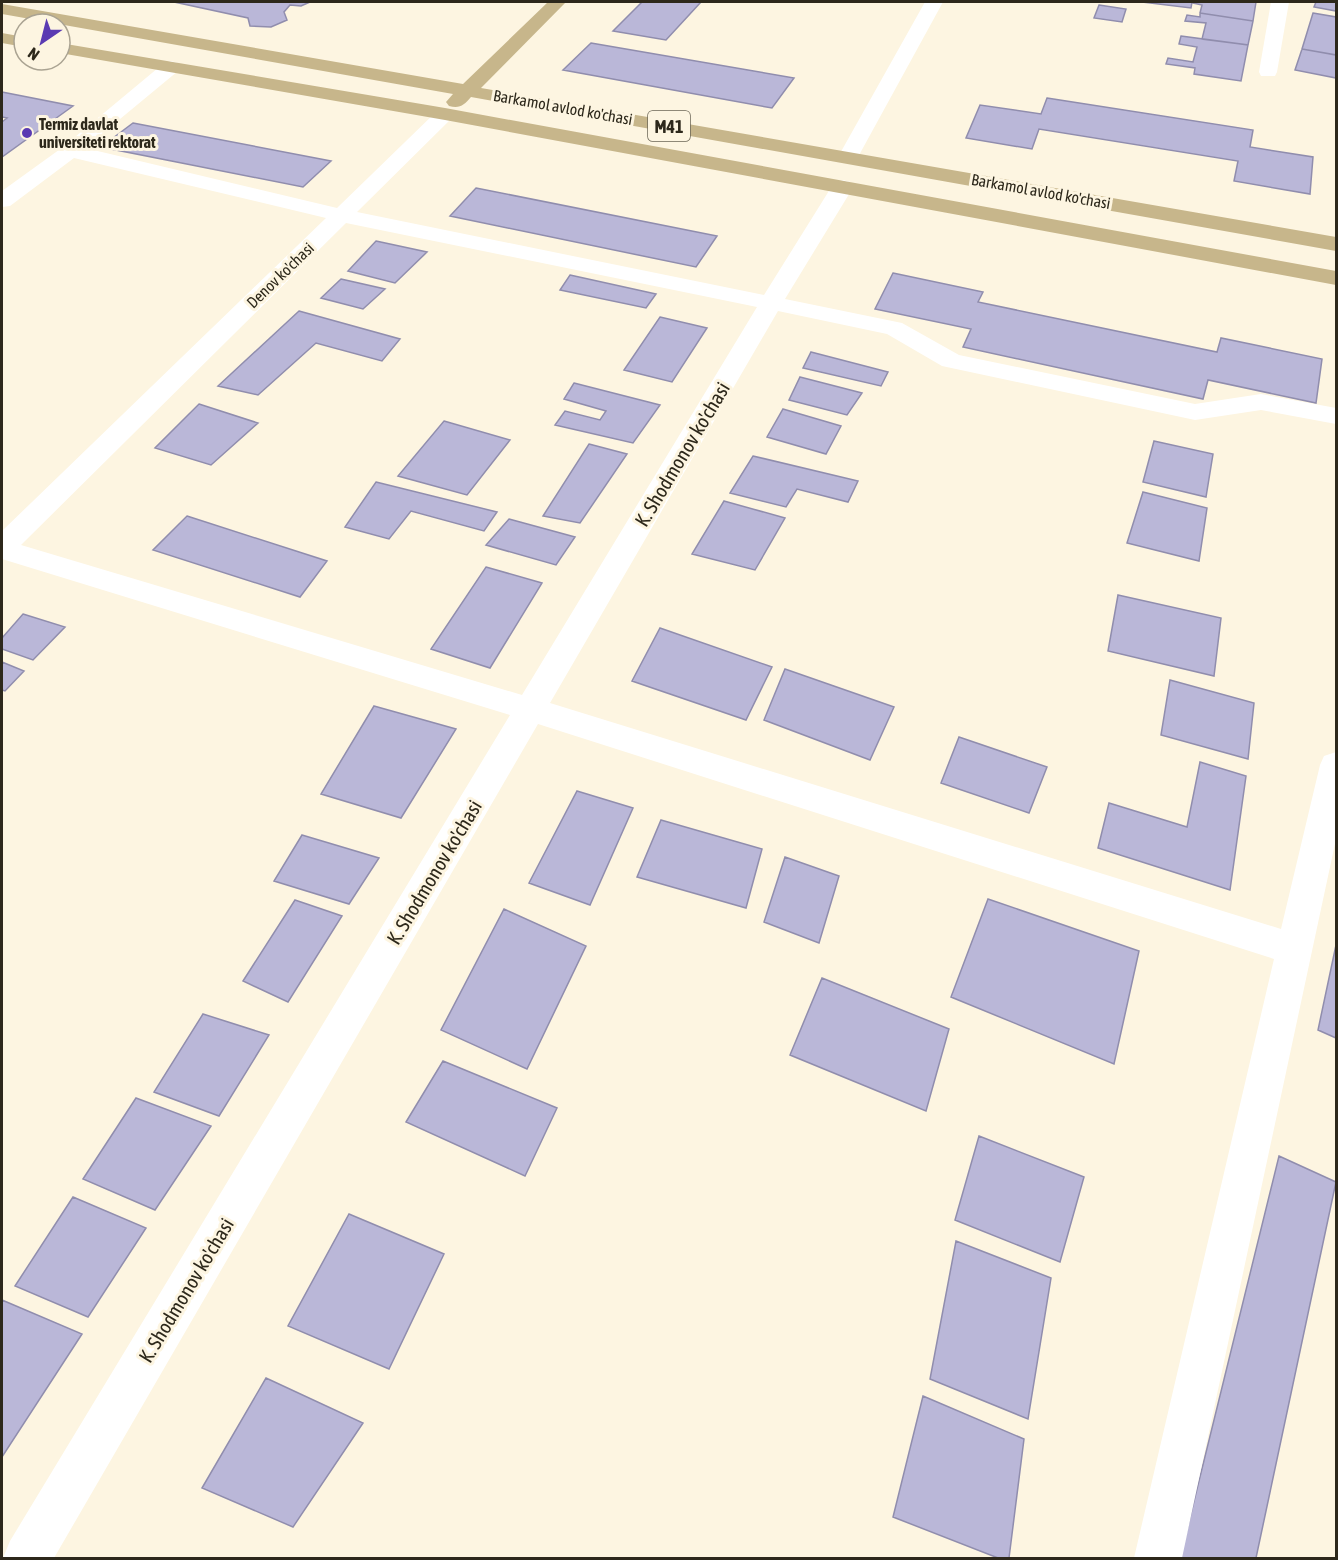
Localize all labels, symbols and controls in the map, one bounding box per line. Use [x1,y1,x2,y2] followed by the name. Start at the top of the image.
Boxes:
[12,12,72,72] north arrow
[24,44,42,64] text: N
[492,86,634,128] street label: Barkamol avlod ko'chasi
[648,111,690,141] road number: M41
[39,115,156,151] place label: Termiz davlat universiteti rektorat
[20,126,34,140] marker: Termiz davlat universiteti rektorat
[970,170,1112,212] street label: Barkamol avlod ko'chasi
[243,239,317,311] street label: Denov ko'chasi
[630,378,734,530] street label: K. Shodmonov ko'chasi
[382,796,486,948] street label: K. Shodmonov ko'chasi
[134,1214,238,1366] street label: K. Shodmonov ko'chasi

